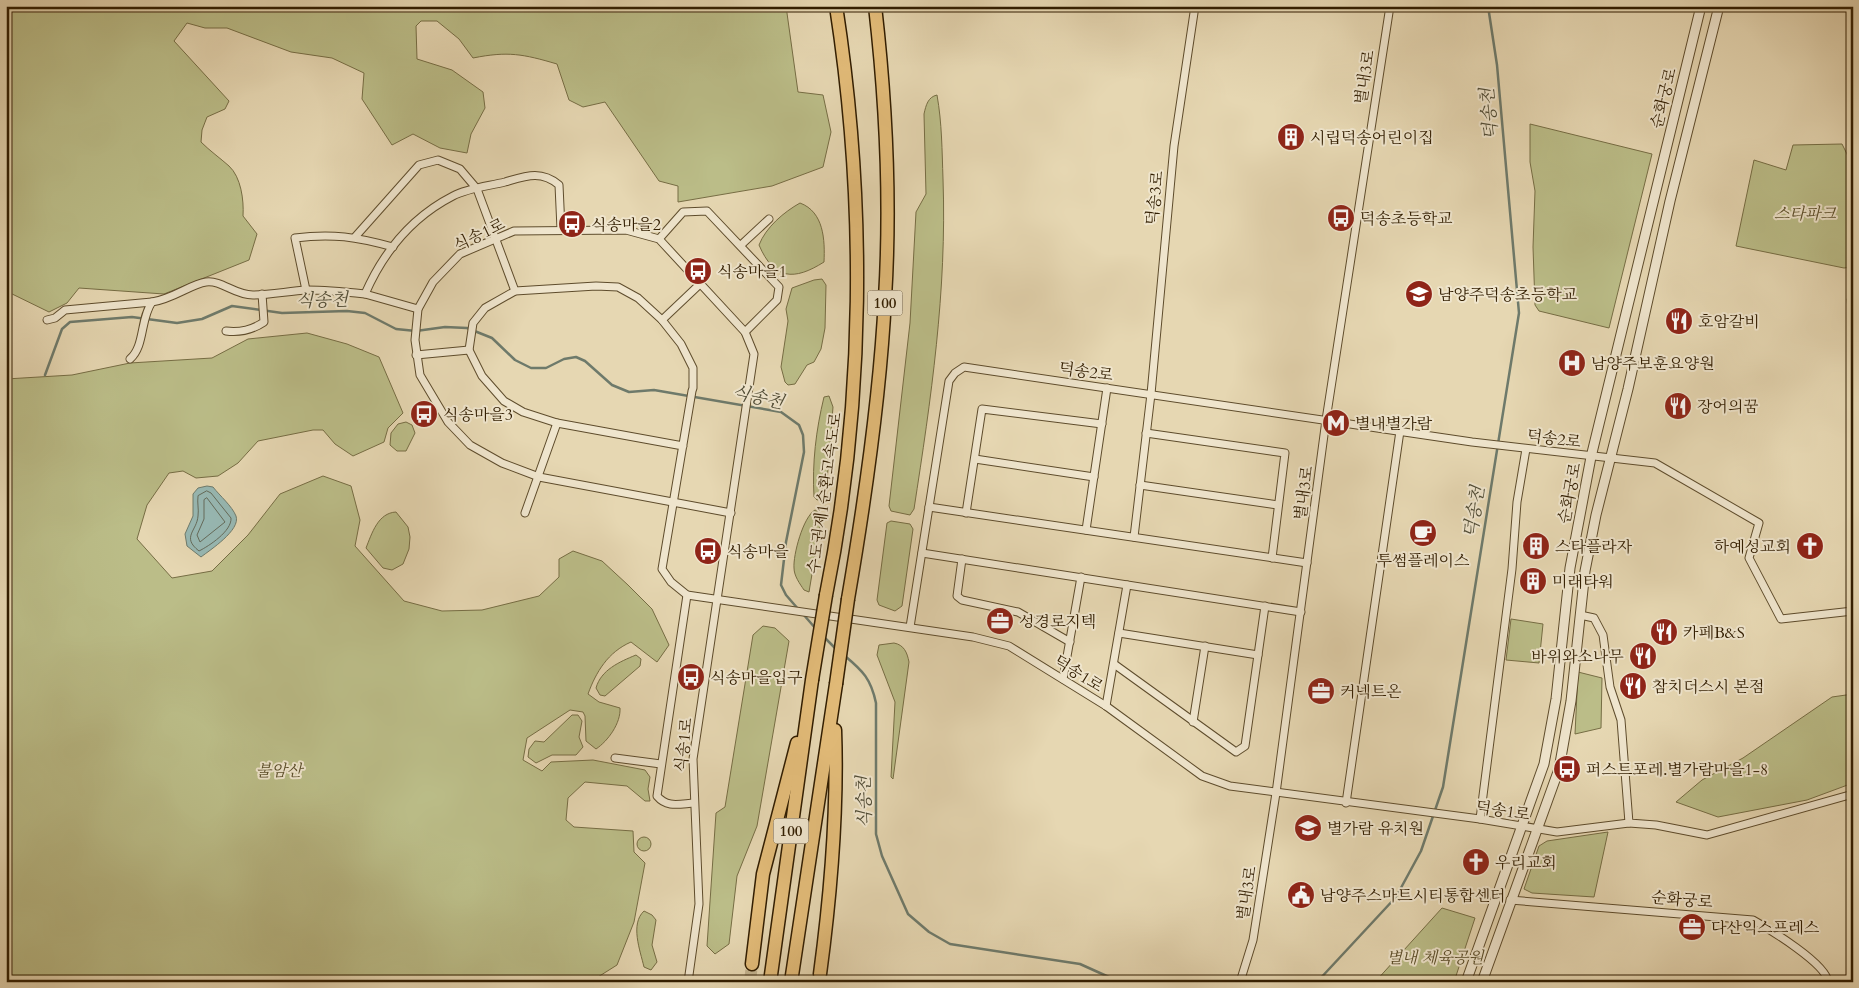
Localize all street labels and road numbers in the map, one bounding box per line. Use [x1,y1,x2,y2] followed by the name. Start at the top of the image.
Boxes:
[1350,48,1380,106] street label: 별내3로
[1646,65,1682,131] street label: 순화궁로
[1141,169,1169,226] street label: 덕송3로
[450,213,509,257] street label: 식송1로
[868,290,902,316] road number: 100
[1057,357,1115,387] street label: 덕송2로
[803,410,847,575] street label: 수도권제1순환고속도로
[1525,425,1583,453] street label: 덕송2로
[1553,460,1587,526] street label: 순화궁로
[1289,464,1319,522] street label: 별내3로
[1049,650,1108,698] street label: 덕송1로
[670,716,698,773] street label: 식송1로
[1474,796,1532,826] street label: 덕송1로
[774,818,808,844] road number: 100
[1232,864,1262,922] street label: 별내3로
[1650,886,1714,914] street label: 순화궁로

